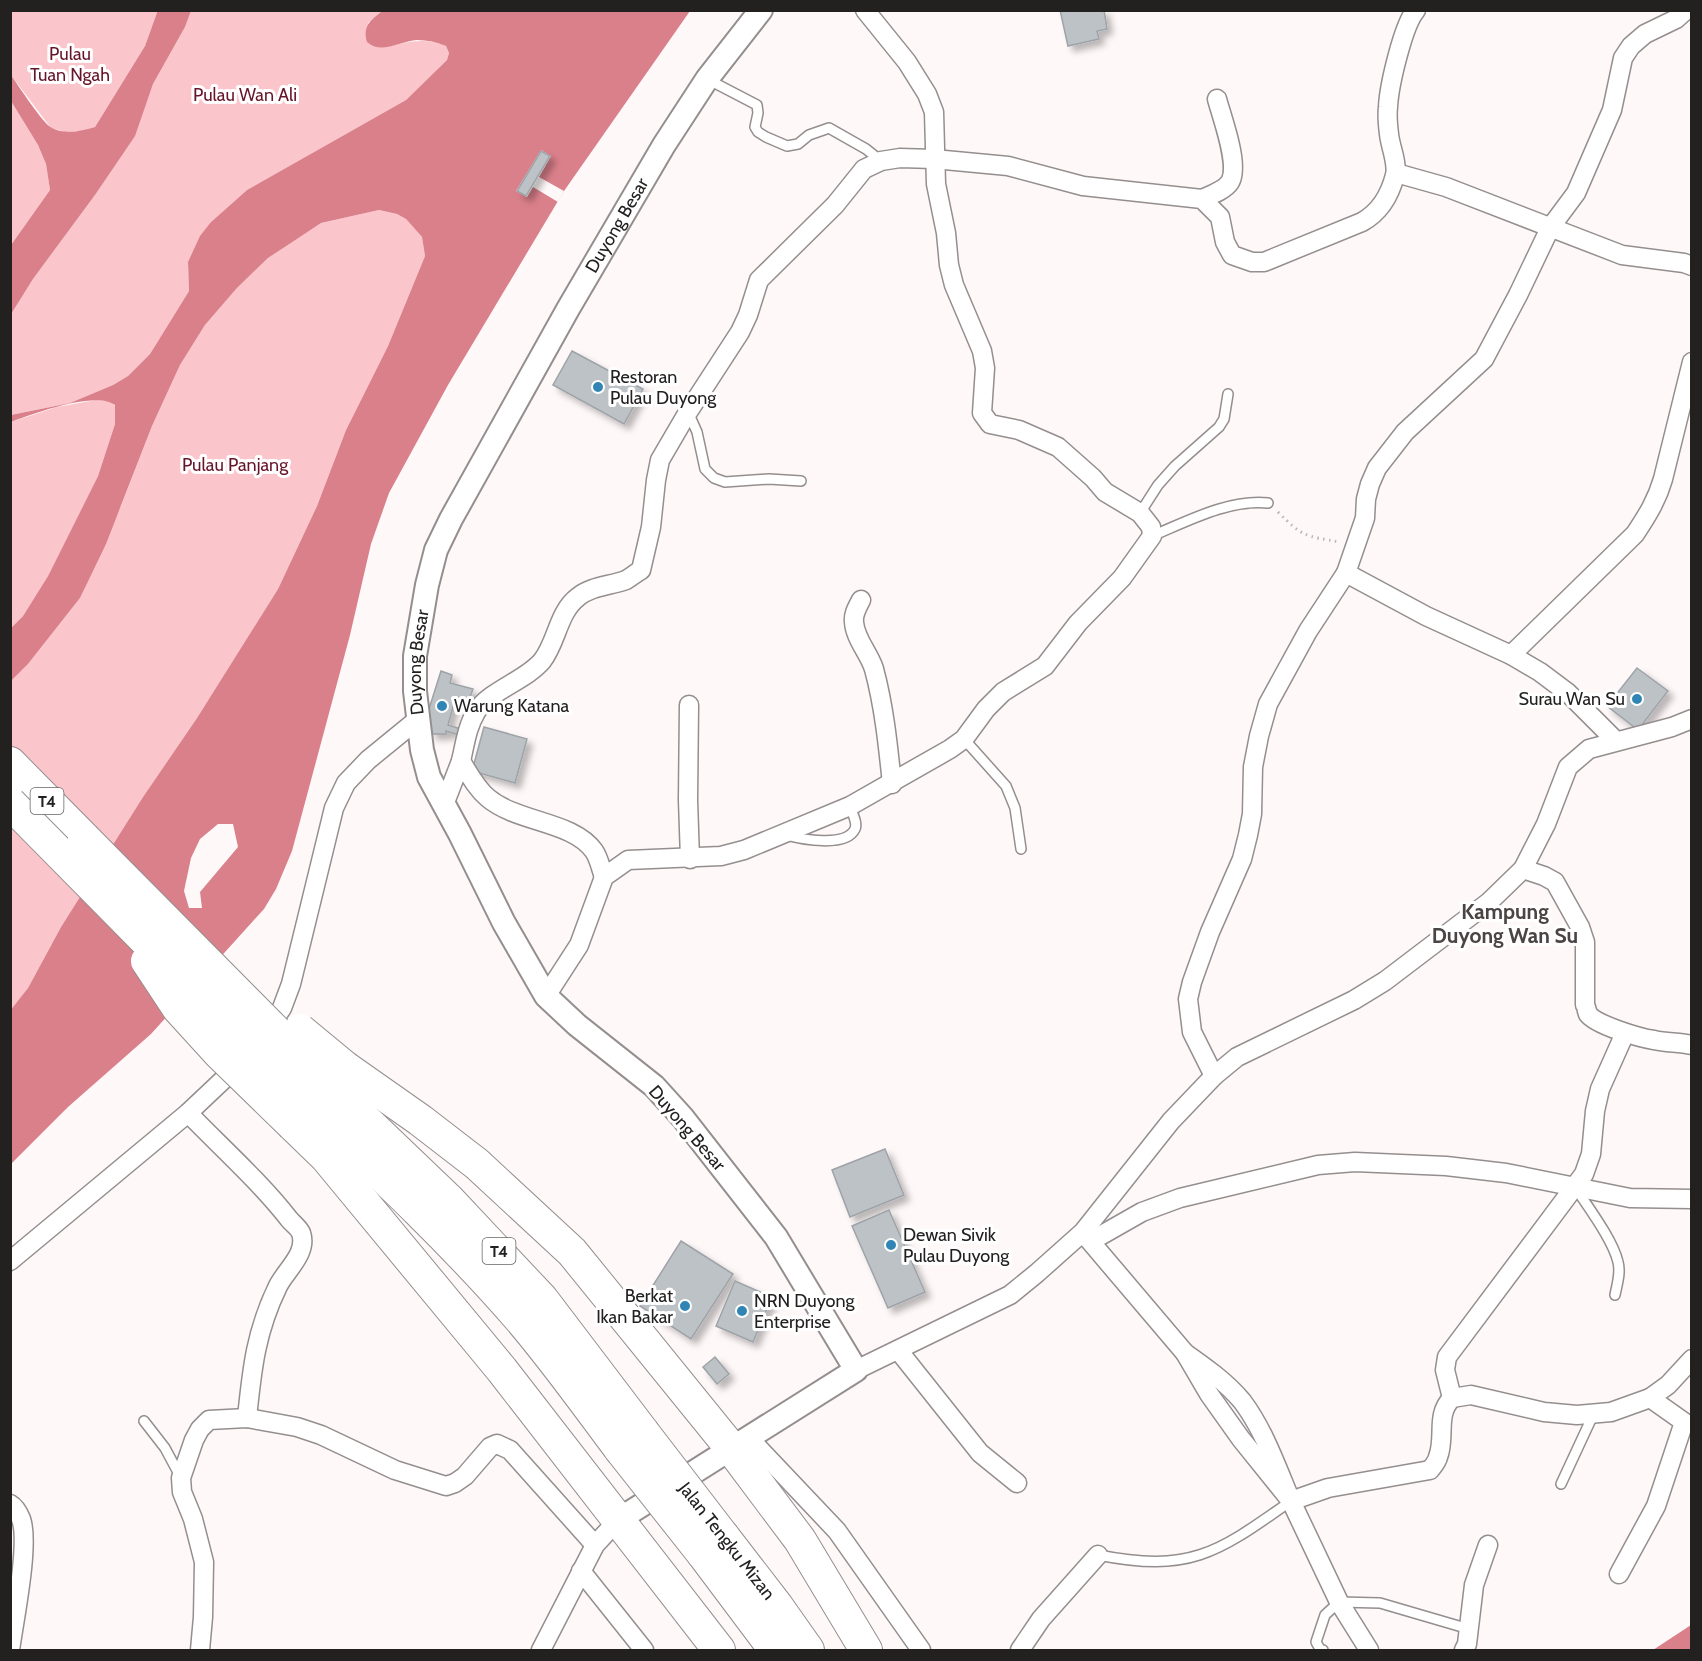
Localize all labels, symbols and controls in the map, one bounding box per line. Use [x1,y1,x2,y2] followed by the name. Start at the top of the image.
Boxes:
[30,43,110,86] park label: Pulau Tuan Ngah
[193,84,297,106] park label: Pulau Wan Ali
[581,174,653,277] street label: Duyong Besar
[610,366,717,409] place label: Restoran Pulau Duyong
[591,380,605,394] marker: Restoran Pulau Duyong
[182,454,289,476] park label: Pulau Panjang
[404,608,434,716] street label: Duyong Besar
[1519,688,1625,710] place label: Surau Wan Su
[1630,692,1644,706] marker: Surau Wan Su
[454,695,570,717] place label: Warung Katana
[435,699,449,713] marker: Warung Katana
[30,788,63,814] road number: T4
[1432,899,1578,948] district label: Kampung Duyong Wan Su
[644,1081,730,1175] street label: Duyong Besar
[903,1224,1010,1267] place label: Dewan Sivik Pulau Duyong
[482,1238,516,1264] road number: T4
[884,1238,898,1252] marker: Dewan Sivik Pulau Duyong
[596,1285,673,1328] place label: Berkat Ikan Bakar
[754,1290,856,1333] place label: NRN Duyong Enterprise
[678,1299,692,1313] marker: Berkat Ikan Bakar
[735,1304,749,1318] marker: NRN Duyong Enterprise
[674,1477,780,1604] street label: Jalan Tengku Mizan

